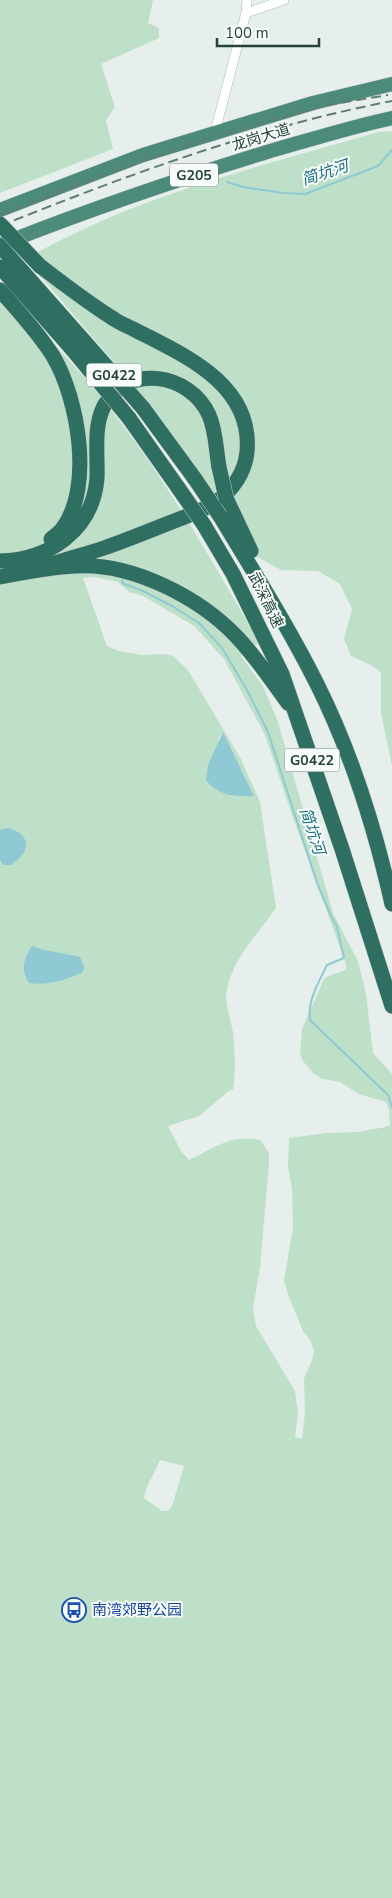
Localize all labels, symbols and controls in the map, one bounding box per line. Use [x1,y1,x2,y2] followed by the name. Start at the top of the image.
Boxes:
[217,15,320,47] scale bar
[225,23,269,43] text: 100 m
[229,119,293,155] street label: 龙岗大道
[299,154,354,191] water label: 简坑河
[170,164,218,186] road number: G205
[86,364,142,386] road number: G0422
[244,569,288,631] street label: 武深高速
[284,748,340,772] road number: G0422
[294,805,331,860] water label: 简坑河
[61,1597,87,1623] bus stop icon: 南湾郊野公园
[92,1600,182,1620] place label: 南湾郊野公园

